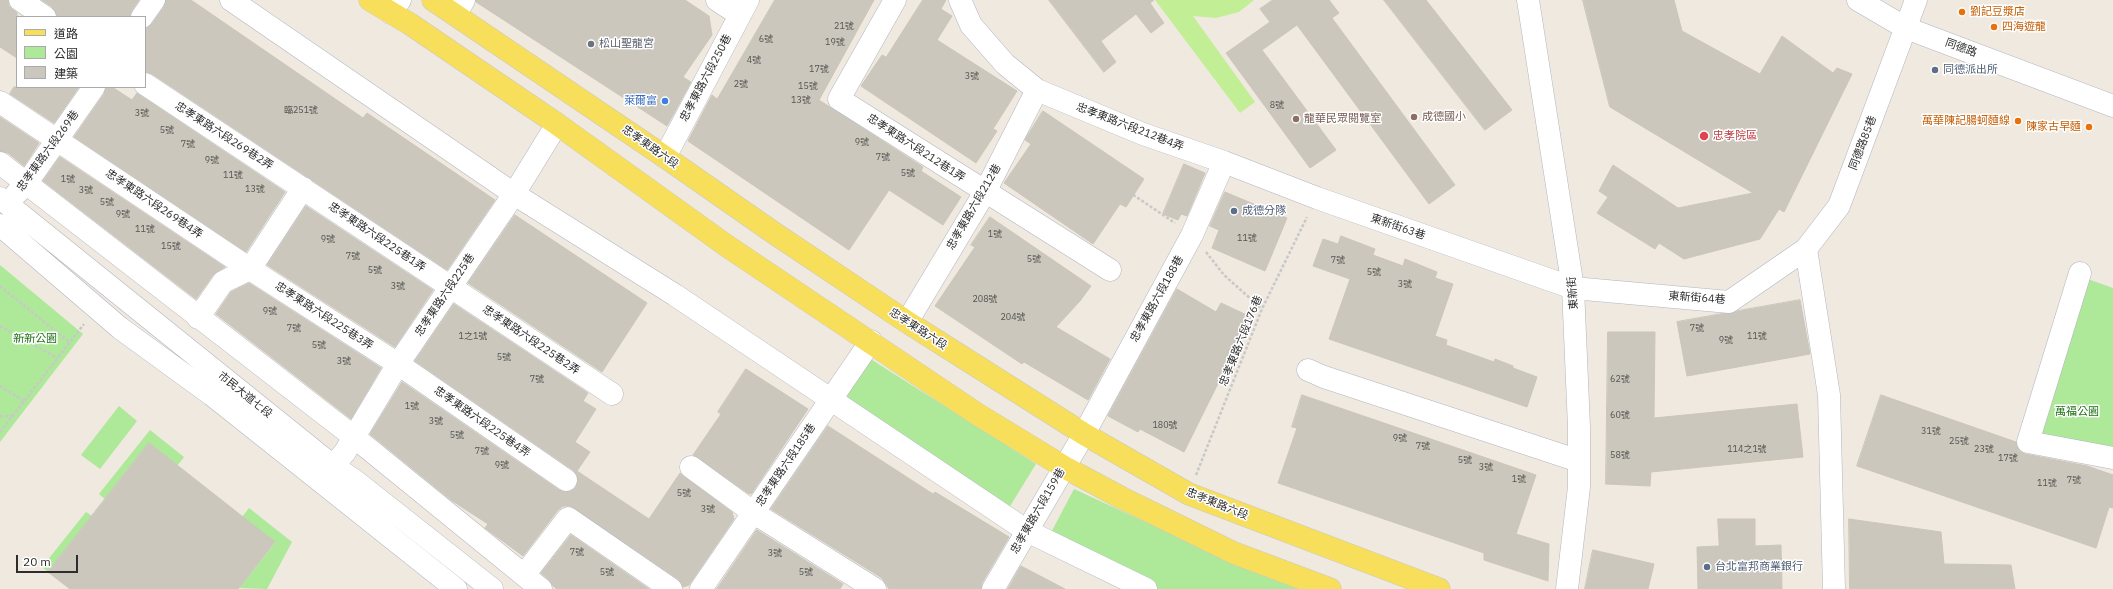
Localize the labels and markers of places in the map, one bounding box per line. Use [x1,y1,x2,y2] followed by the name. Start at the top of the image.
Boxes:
[1970,5,2025,19] place label: 劉記豆漿店
[1957,7,1967,17] marker: 劉記豆漿店
[2002,20,2046,34] place label: 四海遊龍
[1989,22,1999,32] marker: 四海遊龍
[599,37,654,51] place label: 松山聖龍宮
[586,39,596,49] marker: 松山聖龍宮
[1943,63,1998,77] place label: 同德派出所
[1930,65,1940,75] marker: 同德派出所
[624,94,657,108] place label: 萊爾富
[660,96,670,106] marker: 萊爾富
[1422,110,1466,124] place label: 成德國小
[1304,112,1381,126] place label: 龍華民眾閱覽室
[1409,112,1419,122] marker: 成德國小
[1291,114,1301,124] marker: 龍華民眾閱覽室
[1922,114,2010,128] place label: 萬華陳記腸蚵麵線
[2013,116,2023,126] marker: 萬華陳記腸蚵麵線
[2026,120,2081,134] place label: 陳家古早麵
[2084,122,2094,132] marker: 陳家古早麵
[1713,129,1757,143] place label: 忠孝院區
[1698,130,1710,142] marker: 忠孝院區
[1242,204,1286,218] place label: 成德分隊
[1229,206,1239,216] marker: 成德分隊
[1715,560,1803,574] place label: 台北富邦商業銀行
[1702,562,1712,572] marker: 台北富邦商業銀行

